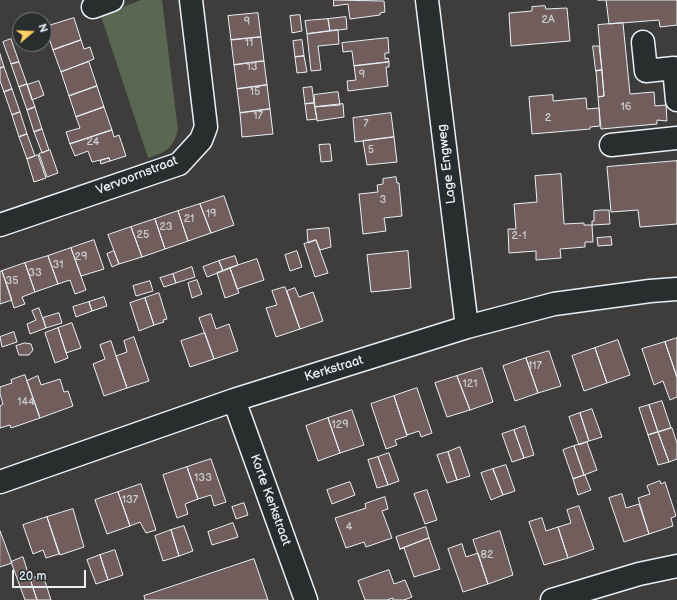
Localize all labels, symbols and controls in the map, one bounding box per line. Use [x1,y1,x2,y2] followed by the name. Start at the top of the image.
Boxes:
[12,12,52,52] north arrow
[541,13,555,27] house number: 2A
[244,15,250,29] house number: 9
[35,22,50,34] text: N
[245,36,253,50] house number: 11
[246,60,258,74] house number: 13
[359,68,365,82] house number: 9
[250,85,260,99] house number: 15
[621,100,631,114] house number: 16
[253,109,263,123] house number: 17
[545,111,551,125] house number: 2
[363,117,369,131] house number: 7
[434,123,460,205] street label: Lage Engweg
[86,135,100,149] house number: 24
[368,143,374,157] house number: 5
[94,153,180,199] street label: Vervoornstraat
[380,193,386,207] house number: 3
[206,207,216,221] house number: 19
[184,212,194,226] house number: 21
[159,220,173,234] house number: 23
[137,228,149,242] house number: 25
[512,229,526,243] house number: 2-1
[75,250,87,264] house number: 29
[52,258,64,272] house number: 31
[28,266,42,280] house number: 33
[5,274,19,288] house number: 35
[303,353,365,385] street label: Kerkstraat
[528,359,542,373] house number: 117
[463,377,477,391] house number: 121
[17,395,35,409] house number: 144
[331,418,349,432] house number: 129
[246,452,294,548] street label: Korte Kerkstraat
[194,471,212,485] house number: 133
[122,493,138,507] house number: 137
[346,520,352,534] house number: 4
[481,548,493,562] house number: 82
[14,562,88,588] scale bar
[19,569,46,584] text: 20 m

